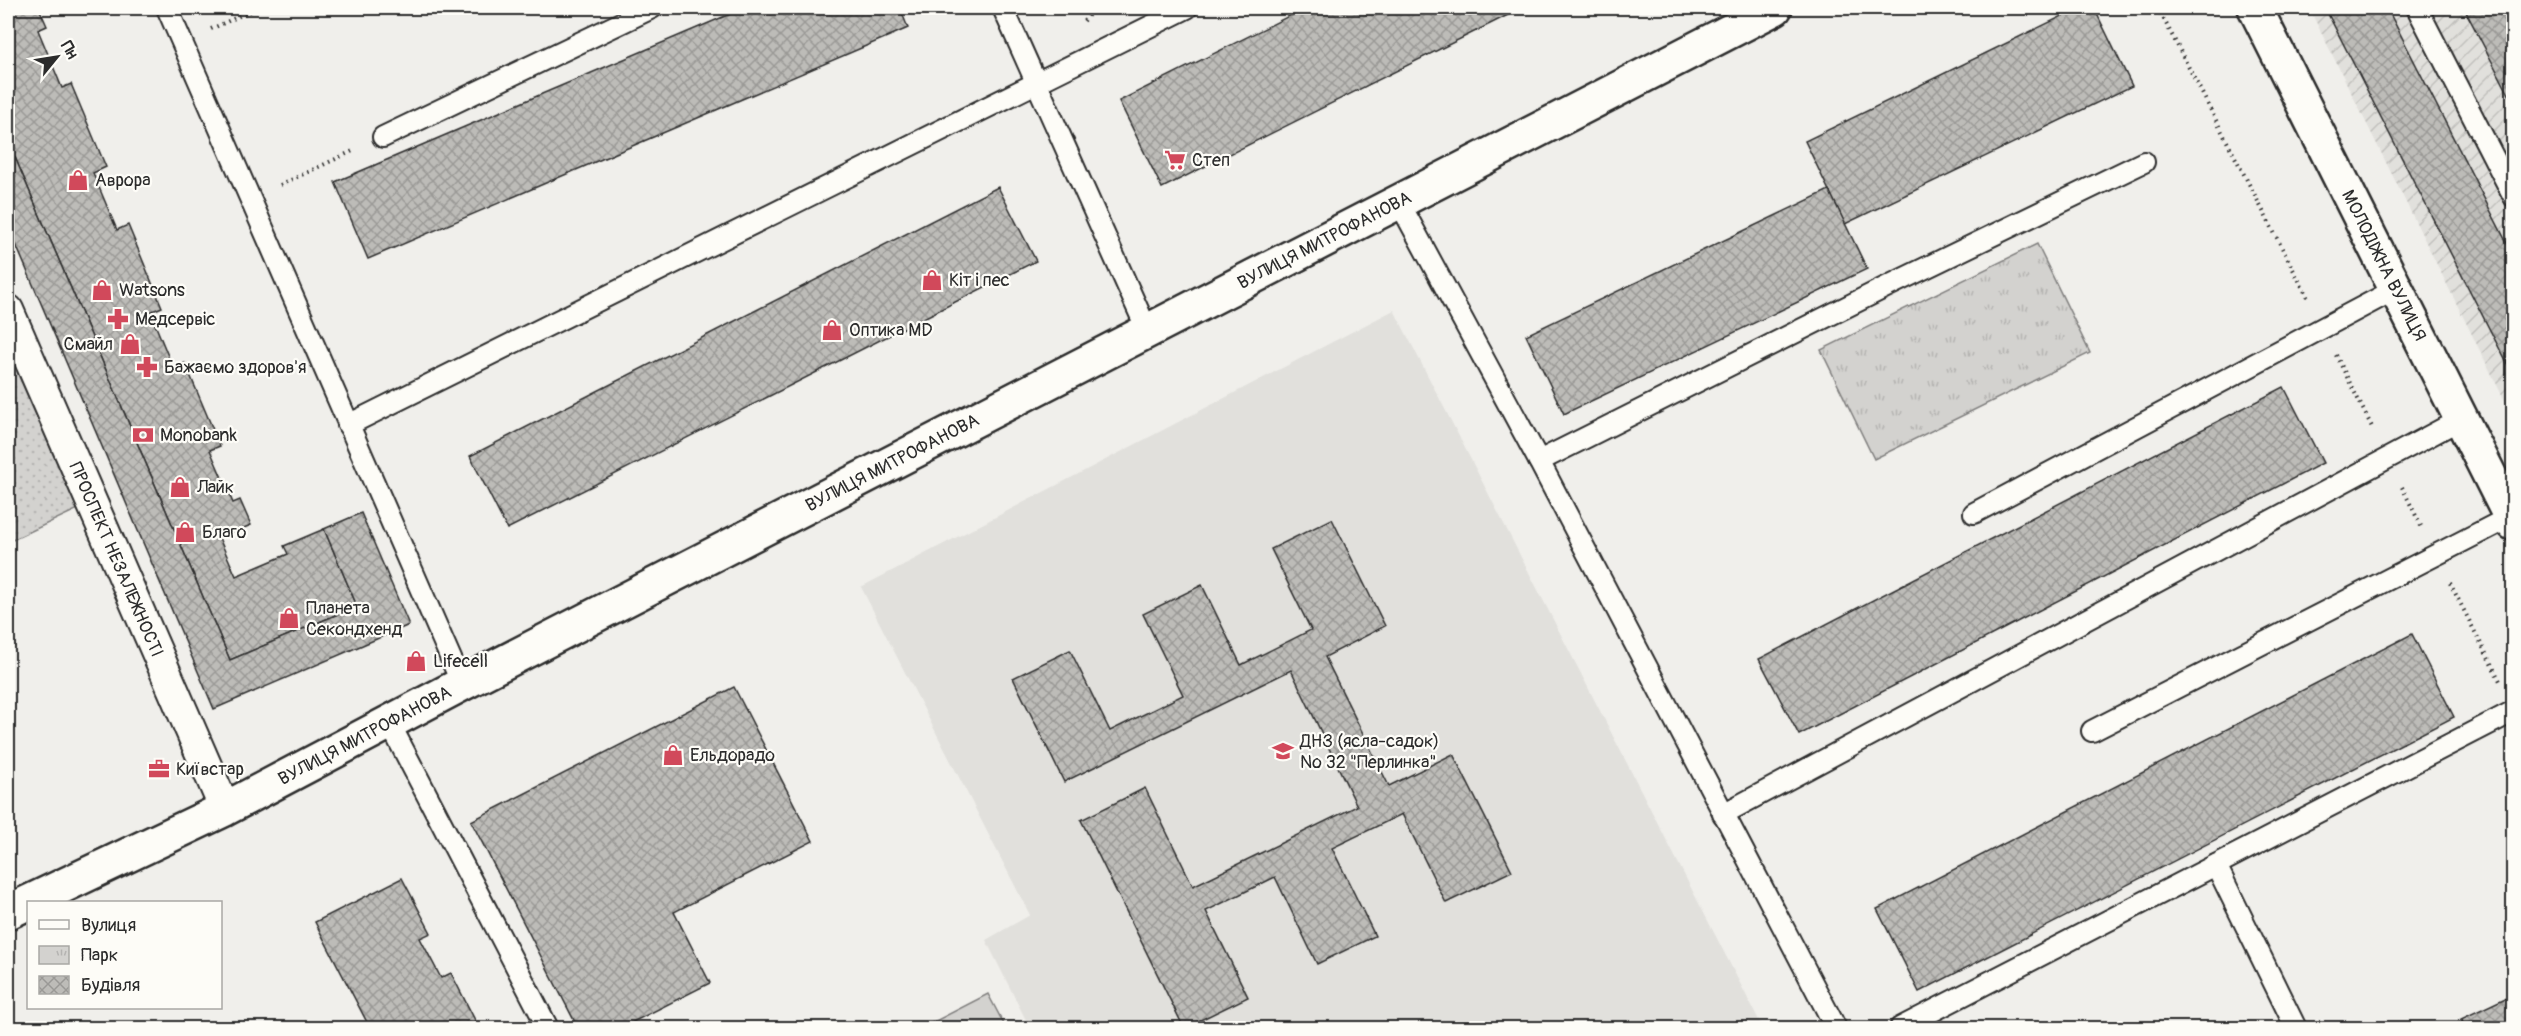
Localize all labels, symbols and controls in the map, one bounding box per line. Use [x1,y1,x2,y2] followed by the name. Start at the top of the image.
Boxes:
[27,27,87,87] north arrow
[56,37,82,63] text: Пн
[1163,148,1187,172] supermarket icon: Степ
[1192,149,1230,172] place label: Степ
[66,168,90,192] shop icon: Аврора
[95,169,151,192] place label: Аврора
[1234,186,1416,295] street label: ВУЛИЦЯ МИТРОФАНОВА
[2336,186,2431,345] street label: МОЛОДІЖНА ВУЛИЦЯ
[920,268,944,292] shop icon: Кіт і пес
[949,269,1010,292] place label: Кіт і пес
[90,278,114,302] shop icon: Watsons
[119,279,185,302] place label: Watsons
[106,307,130,331] pharmacy icon: Медсервіс
[135,308,215,331] place label: Медсервіс
[820,318,844,342] shop icon: Оптика MD
[849,319,932,342] place label: Оптика MD
[118,332,142,356] shop icon: Смайл
[64,333,113,356] place label: Смайл
[135,355,159,379] pharmacy icon: Бажаємо здоров'я
[164,356,306,379] place label: Бажаємо здоров'я
[802,409,983,517] street label: ВУЛИЦЯ МИТРОФАНОВА
[131,423,155,447] bank icon: Monobank
[160,424,238,447] place label: Monobank
[64,459,168,661] street label: ПРОСПЕКТ НЕЗАЛЕЖНОСТІ
[168,475,192,499] shop icon: Лайк
[196,476,234,499] place label: Лайк
[173,520,197,544] shop icon: Благо
[202,521,247,544] place label: Благо
[306,597,403,641] place label: Планета Секондхенд
[277,606,301,630] shop icon: Планета Секондхенд
[404,649,428,673] shop icon: Lifecell
[433,650,488,673] place label: Lifecell
[274,681,456,791] street label: ВУЛИЦЯ МИТРОФАНОВА
[1299,730,1439,774] place label: ДНЗ (ясла-садок) № 32 "Перлинка"
[1271,739,1295,763] school or university icon: ДНЗ (ясла-садок) № 32 "Перлинка"
[661,743,685,767] shop icon: Ельдорадо
[690,744,775,767] place label: Ельдорадо
[147,757,171,781] office icon: Київстар
[176,758,244,781] place label: Київстар
[27,901,222,1009] legend
[81,914,136,937] text: Вулиця
[81,944,118,967] text: Парк
[81,974,140,997] text: Будівля

